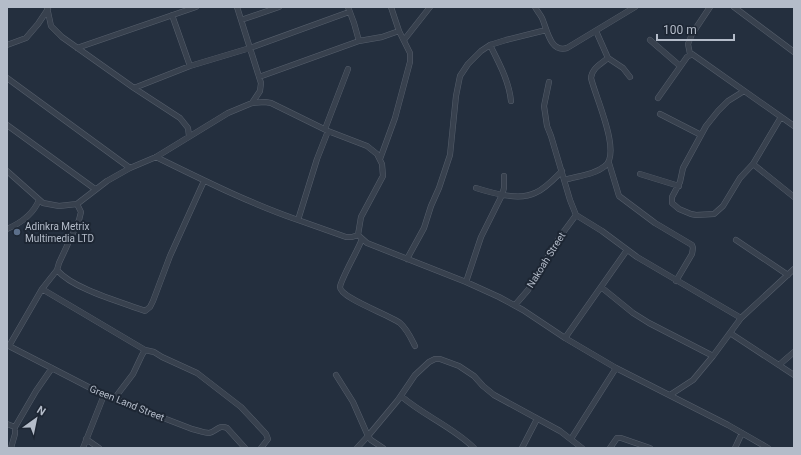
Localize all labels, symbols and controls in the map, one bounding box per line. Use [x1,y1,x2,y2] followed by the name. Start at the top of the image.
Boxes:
[657,16,734,42] scale bar
[663,23,697,37] text: 100 m
[25,221,94,244] place label: Adinkra Metrix Multimedia LTD
[12,227,22,237] marker: Adinkra Metrix Multimedia LTD
[525,230,567,290] street label: Nakoah Street
[88,383,166,423] street label: Green Land Street
[16,399,56,439] north arrow
[34,403,48,419] text: N

